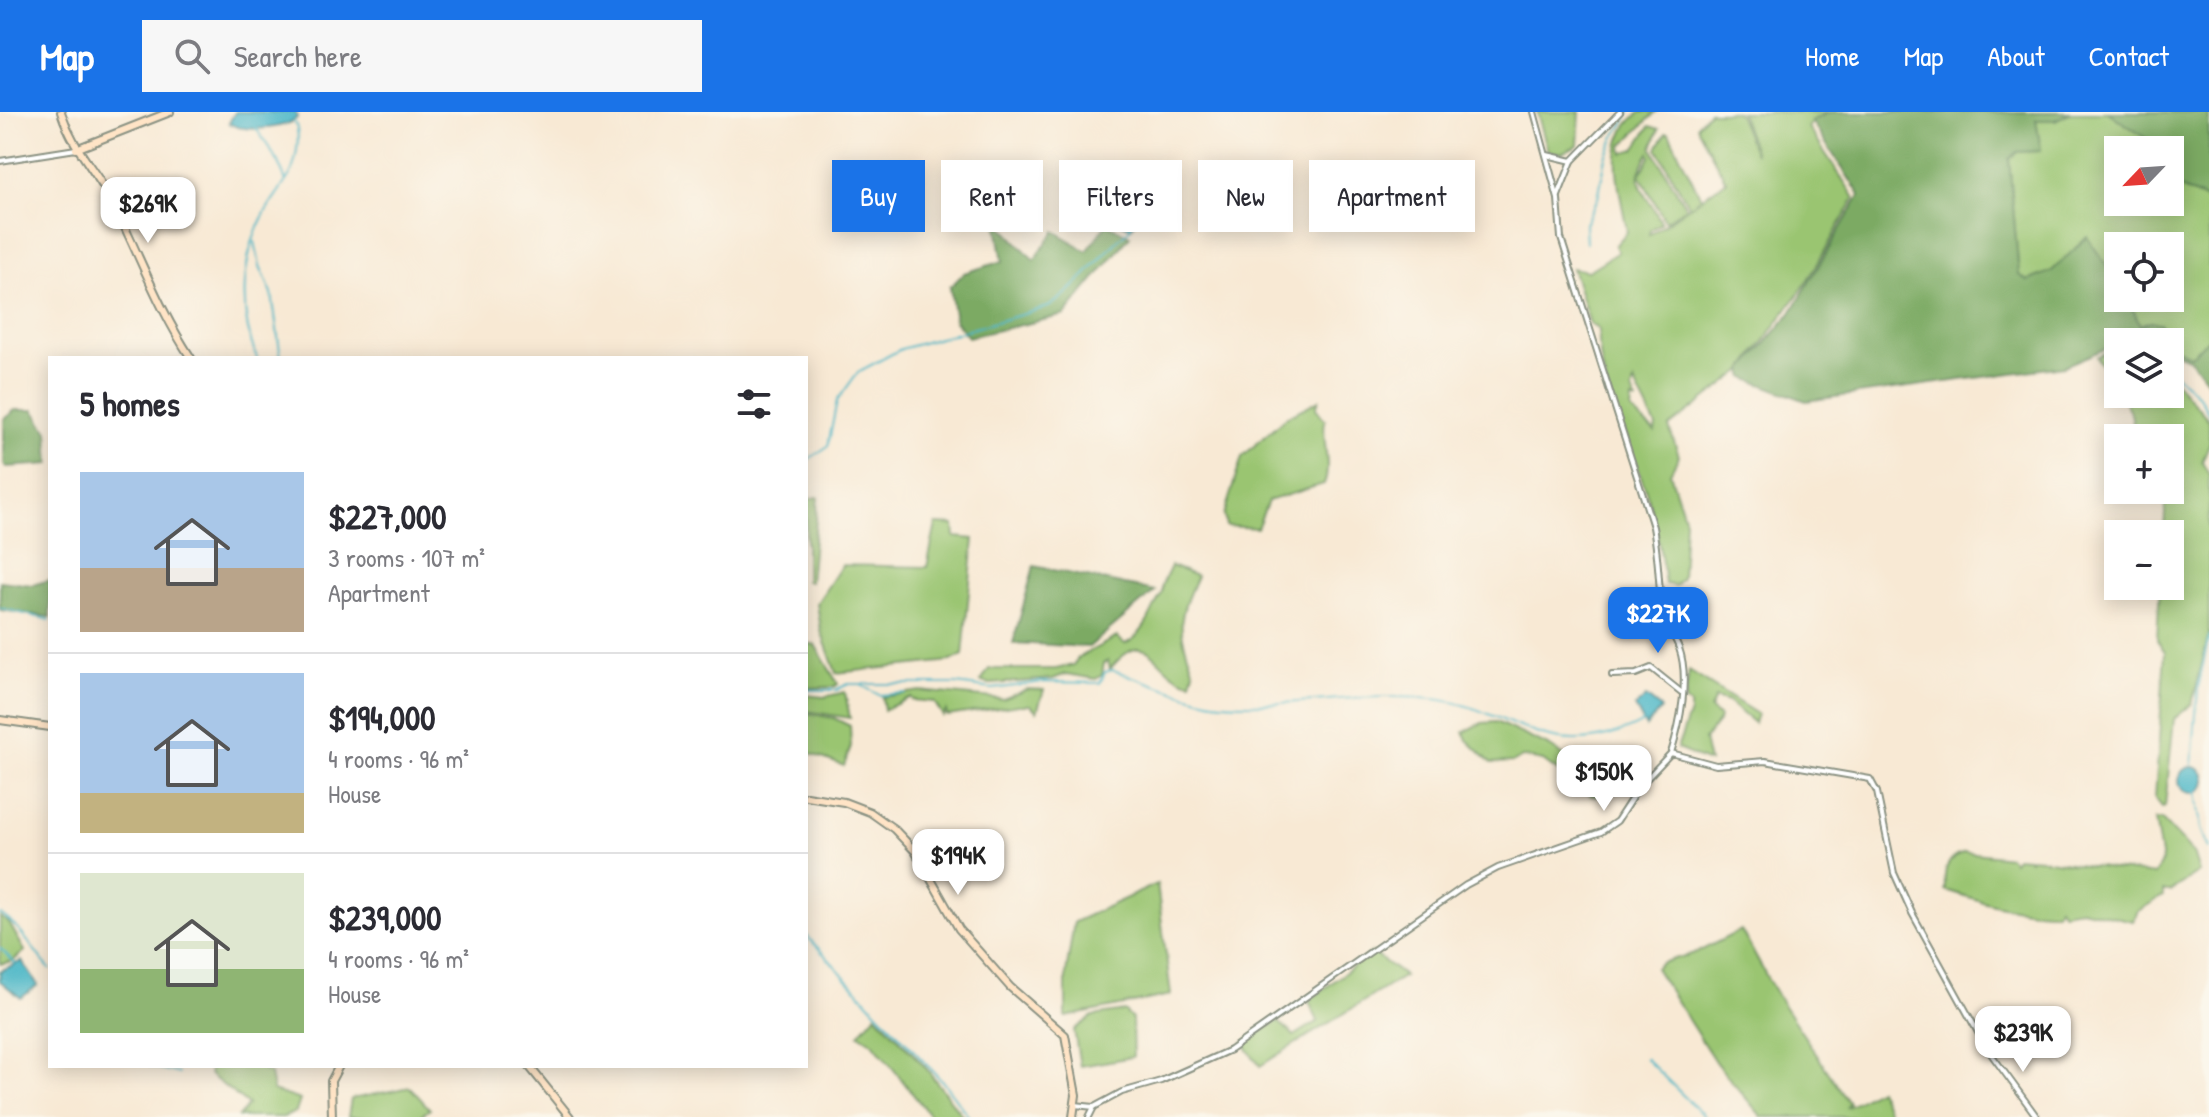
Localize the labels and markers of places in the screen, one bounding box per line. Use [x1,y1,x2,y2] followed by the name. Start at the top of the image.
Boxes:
[92,177,204,245] pin: $269K
[1602,587,1714,655] pin: $227K
[1548,745,1660,813] pin: $150K
[902,829,1014,897] pin: $194K
[1967,1006,2079,1074] pin: $239K

